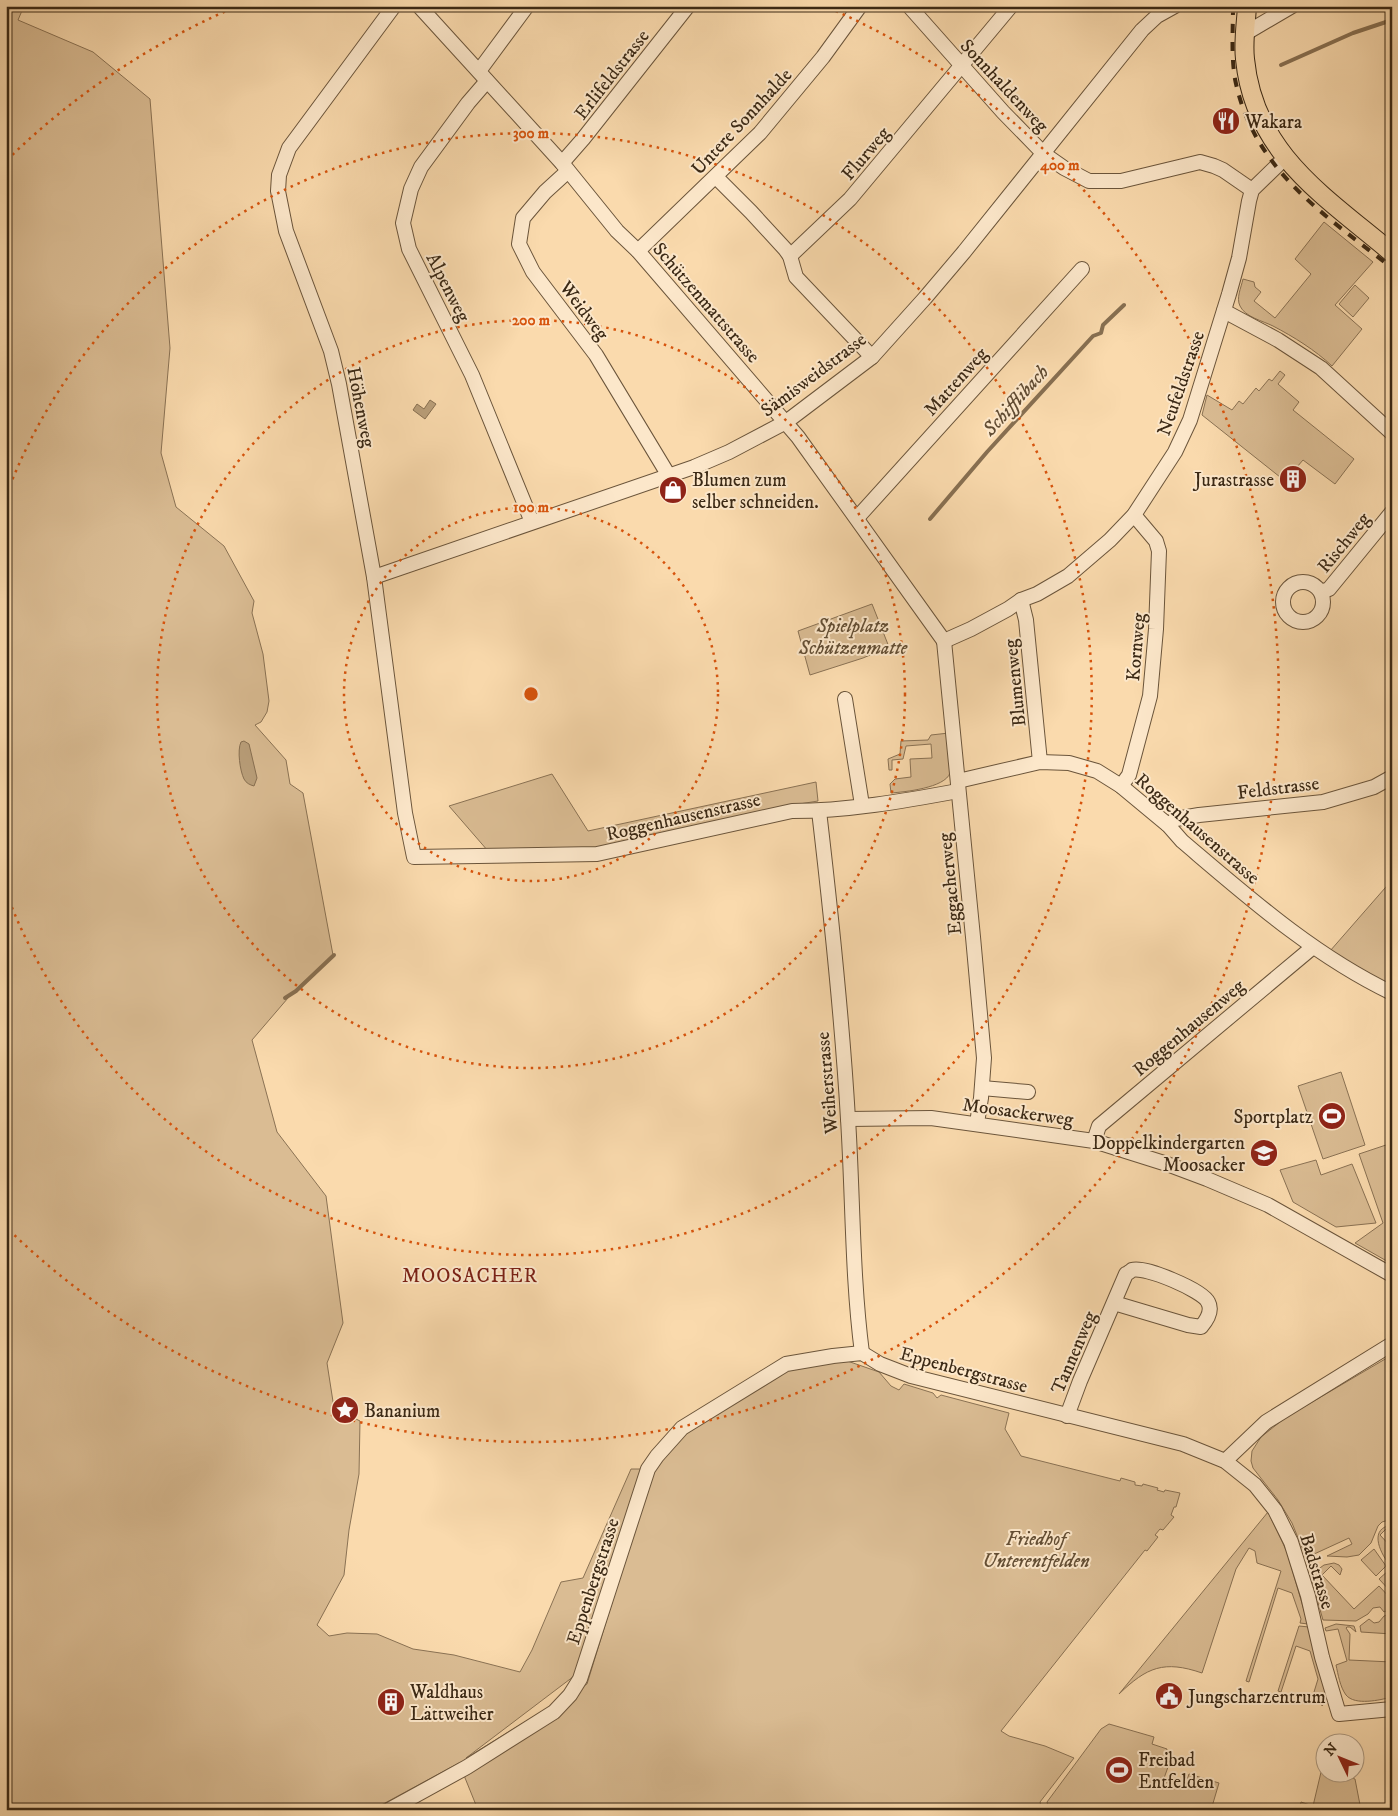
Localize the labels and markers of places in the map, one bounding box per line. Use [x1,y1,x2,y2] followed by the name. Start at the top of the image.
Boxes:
[1211,106,1241,136] restaurant icon: Wakara
[1244,111,1302,134] place label: Wakara
[1278,464,1308,494] building icon: Jurastrasse
[692,469,819,514] place label: Blumen zum selber schneiden.
[1192,469,1274,492] place label: Jurastrasse
[658,475,688,505] shop icon: Blumen zum selber schneiden.
[522,685,540,703] centre of rings
[1317,1101,1347,1131] sports icon: Sportplatz
[1234,1106,1313,1129] place label: Sportplatz
[1092,1132,1245,1177] place label: Doppelkindergarten Moosacker
[1249,1138,1279,1168] school or university icon: Doppelkindergarten Moosacker
[330,1395,360,1425] place icon: Bananium
[364,1400,440,1423] place label: Bananium
[409,1681,494,1726] place label: Waldhaus Lättweiher
[1154,1681,1184,1711] public building icon: Jungscharzentrum
[1186,1686,1326,1709] place label: Jungscharzentrum
[376,1687,406,1717] building icon: Waldhaus Lättweiher
[1138,1749,1214,1794] place label: Freibad Entfelden
[1104,1755,1134,1785] sports icon: Freibad Entfelden

